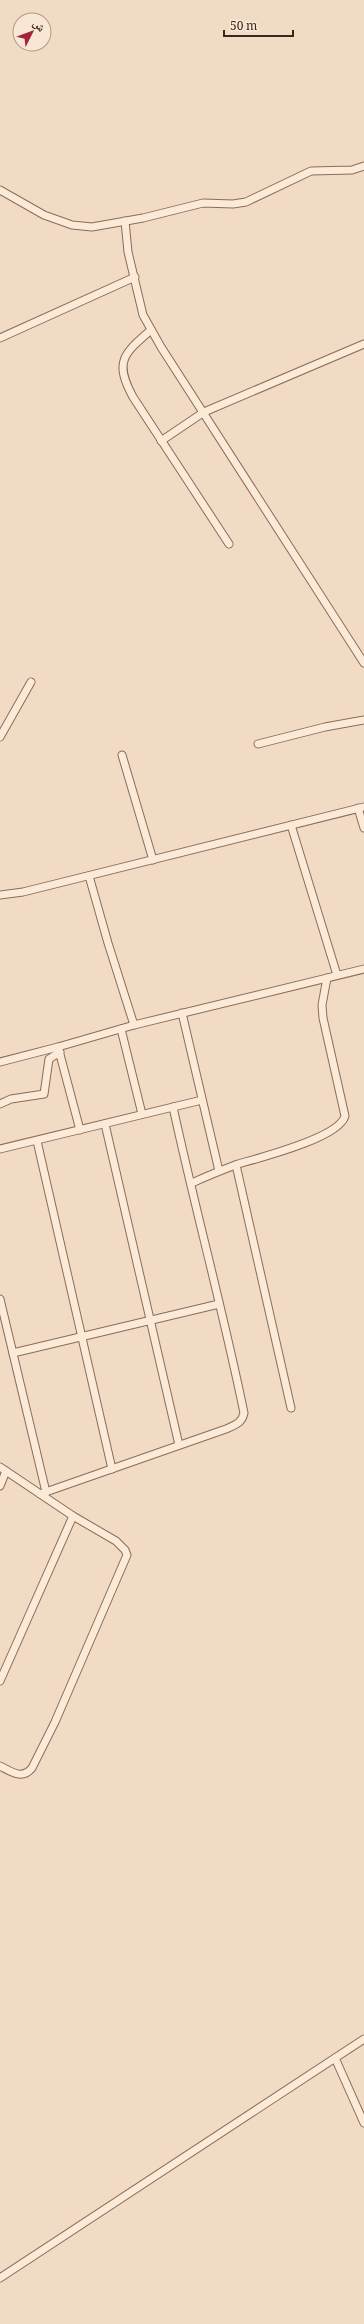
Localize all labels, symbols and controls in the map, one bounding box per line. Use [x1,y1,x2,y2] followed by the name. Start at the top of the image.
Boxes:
[12,12,52,52] north arrow
[224,12,293,38] scale bar
[27,16,50,37] text: ش
[230,17,257,38] text: 50 m

